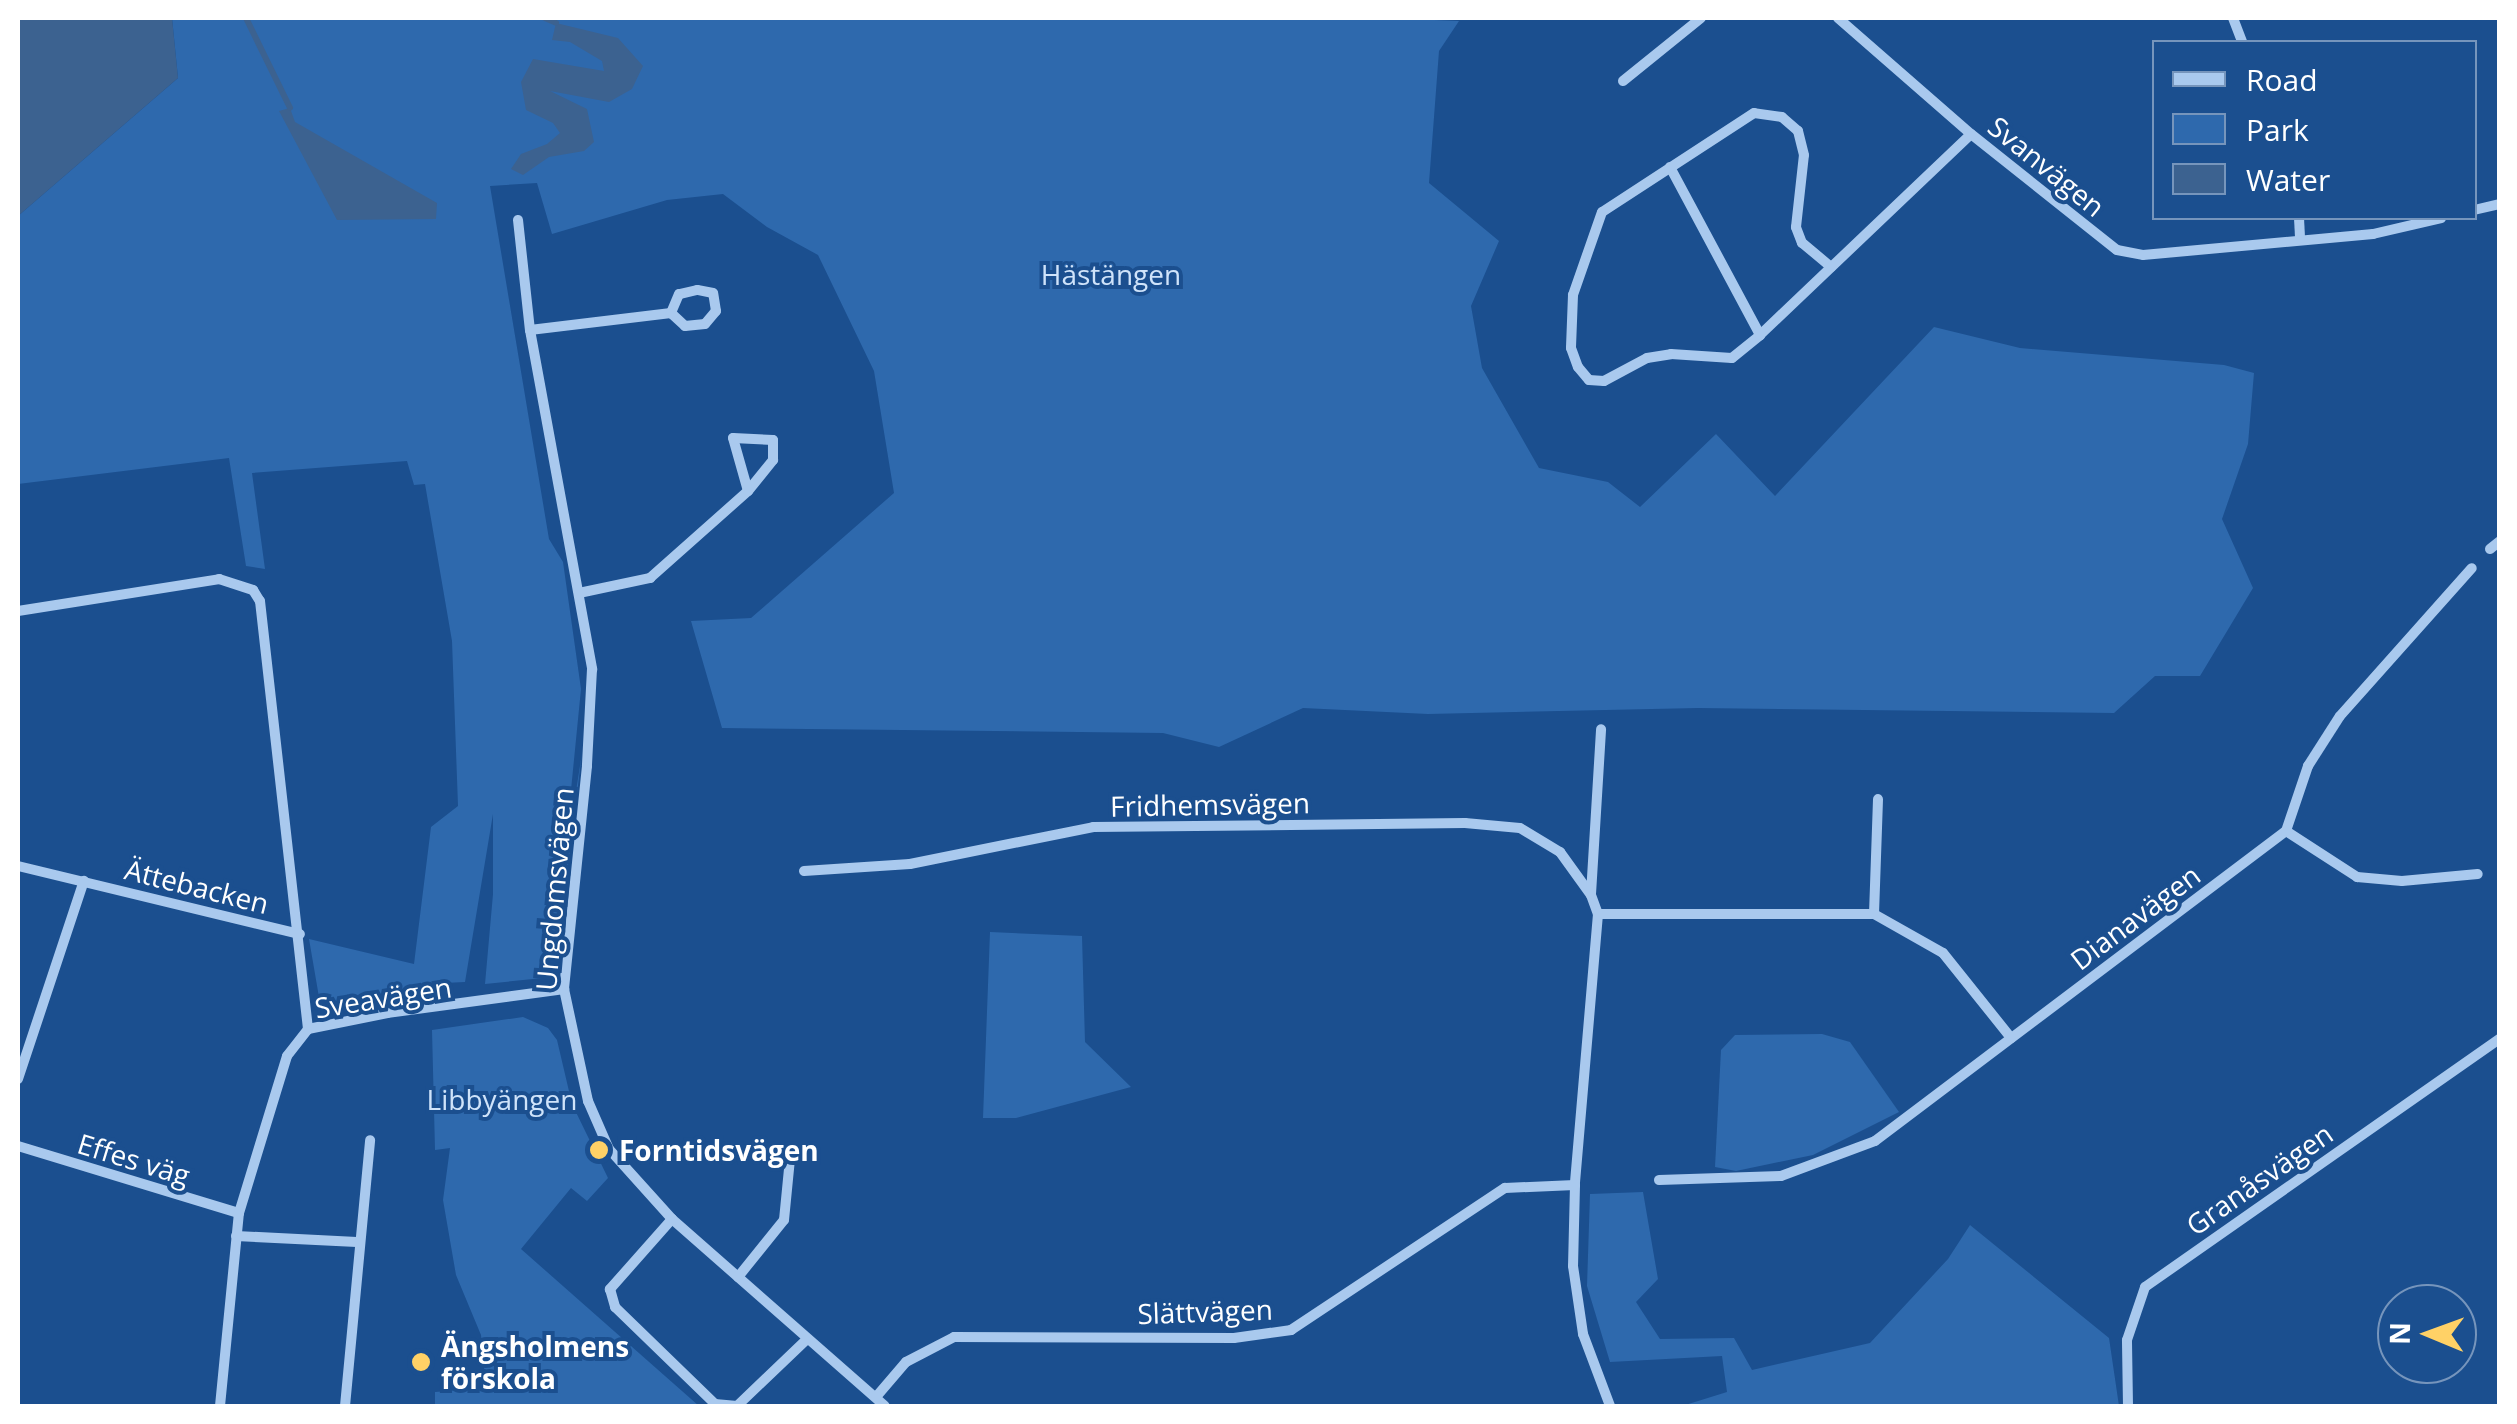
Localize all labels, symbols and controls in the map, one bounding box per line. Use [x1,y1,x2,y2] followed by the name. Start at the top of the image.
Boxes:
[2152,40,2477,220] legend
[2246,59,2318,100] text: Road
[1982,109,2112,223] street label: Svanvägen
[2246,109,2309,150] text: Park
[2246,159,2330,200] text: Water
[1041,257,1181,291] park label: Hästängen
[1110,785,1310,823] street label: Fridhemsvägen
[528,786,580,992] street label: Ungdomsvägen
[122,852,272,920] street label: Ättebacken
[2064,857,2206,977] street label: Dianavägen
[312,970,454,1024] street label: Sveavägen
[427,1082,577,1116] park label: Libbyängen
[2179,1116,2339,1242] street label: Granåsvägen
[74,1126,194,1192] street label: Effes väg
[619,1133,819,1167] place label: Forntidsvägen
[588,1139,610,1161] marker: Forntidsvägen
[2377,1284,2477,1384] north arrow
[1137,1292,1273,1330] street label: Slättvägen
[2380,1322,2418,1345] text: N
[441,1329,629,1395] place label: Ängsholmens förskola
[410,1351,432,1373] marker: Ängsholmens förskola

